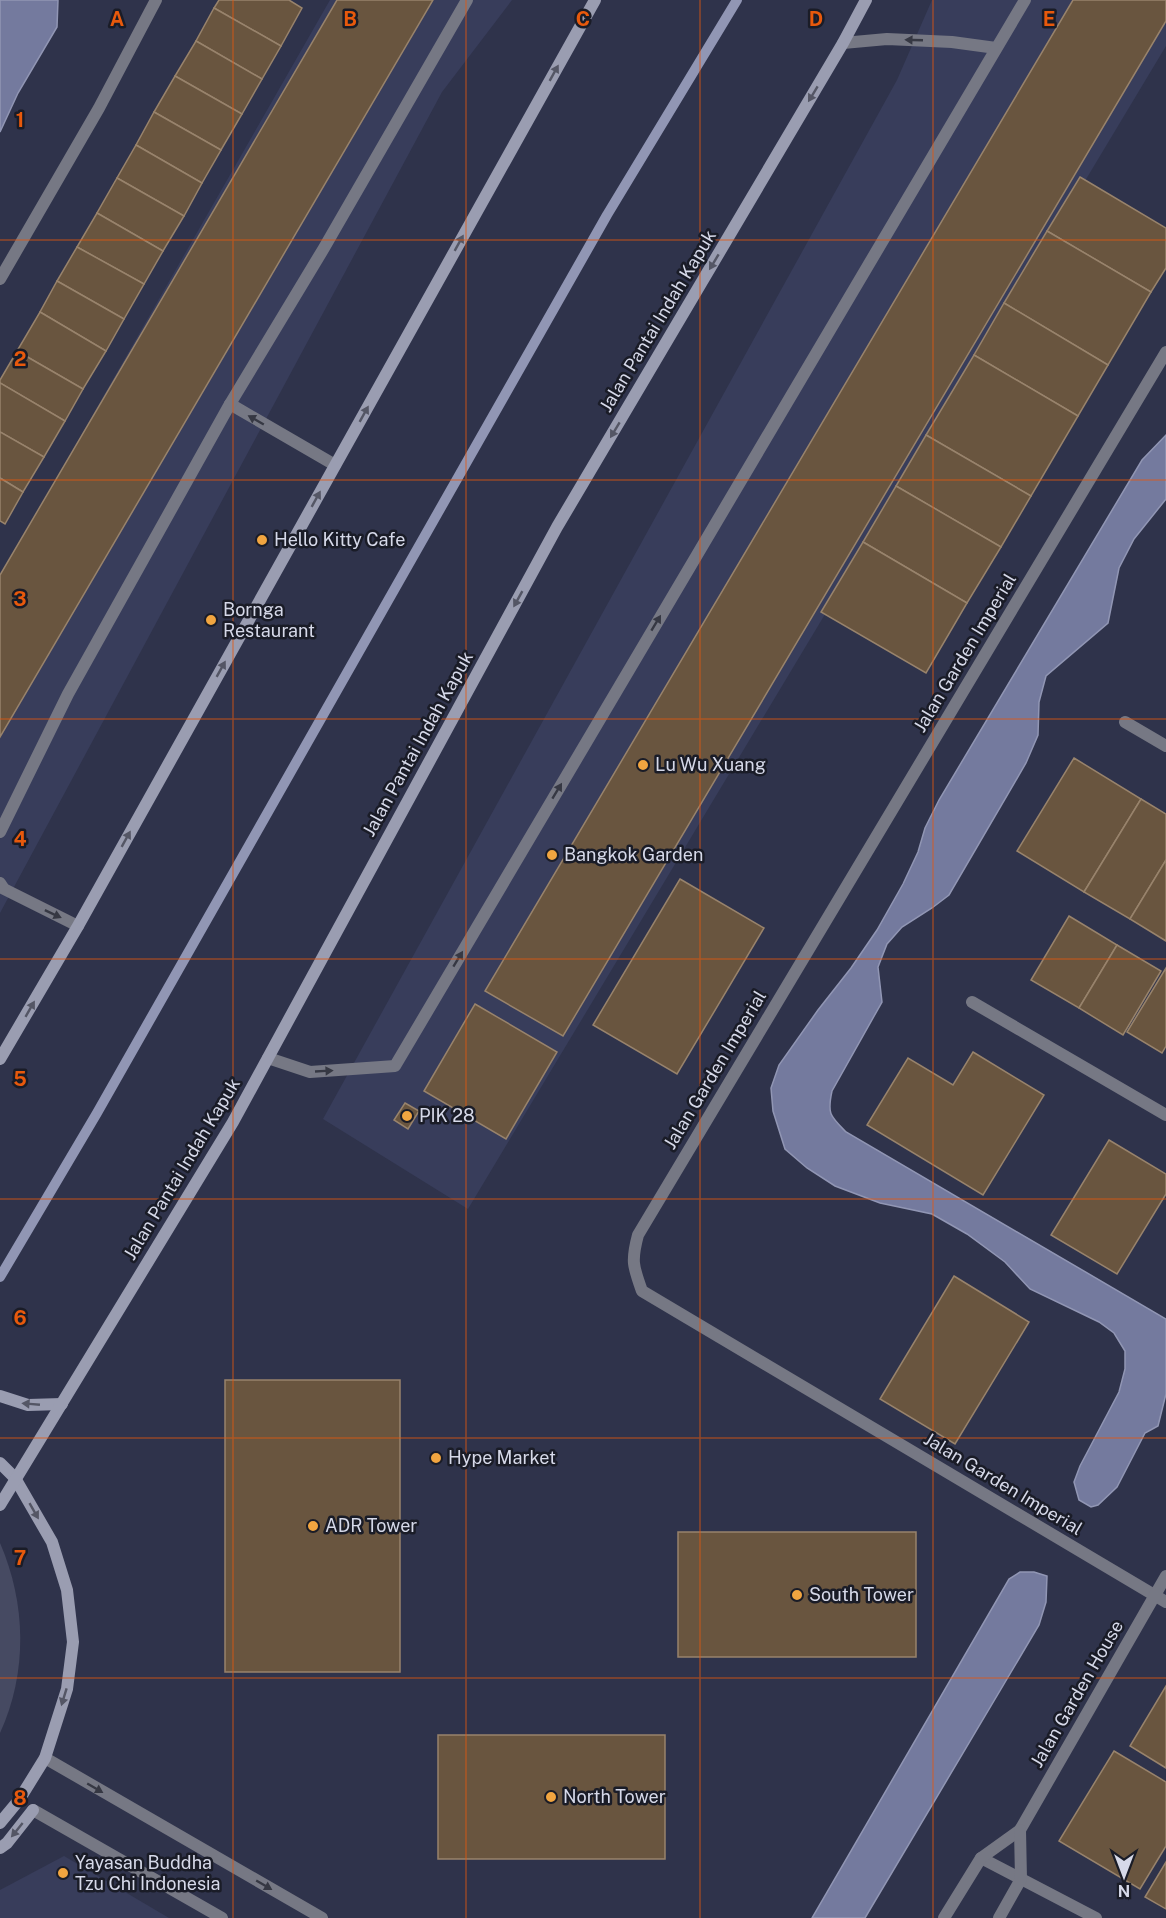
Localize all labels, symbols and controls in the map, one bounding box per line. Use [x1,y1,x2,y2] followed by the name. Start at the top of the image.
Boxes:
[110,7,124,31] text: A
[343,7,357,31] text: B
[576,7,590,31] text: C
[809,7,823,31] text: D
[1043,7,1055,31] text: E
[905,36,924,45] one-way arrow
[549,64,559,81] one-way arrow
[807,86,818,102] one-way arrow
[16,108,24,132] text: 1
[595,226,720,415] street label: Jalan Pantai Indah Kapuk
[454,235,464,252] one-way arrow
[708,254,719,270] one-way arrow
[14,347,26,371] text: 2
[359,405,369,422] one-way arrow
[248,415,265,425] one-way arrow
[609,422,620,438] one-way arrow
[311,491,322,507] one-way arrow
[274,529,405,550] place label: Hello Kitty Cafe
[255,533,269,547] marker: Hello Kitty Cafe
[909,570,1020,736] street label: Jalan Garden Imperial
[13,587,27,611] text: 3
[513,591,523,608] one-way arrow
[223,599,315,641] place label: Bornga Restaurant
[204,613,218,627] marker: Bornga Restaurant
[651,614,661,631] one-way arrow
[358,648,477,840] street label: Jalan Pantai Indah Kapuk
[216,661,227,677] one-way arrow
[655,754,766,775] place label: Lu Wu Xuang
[636,758,650,772] marker: Lu Wu Xuang
[552,782,562,799] one-way arrow
[13,827,27,851] text: 4
[121,831,131,848] one-way arrow
[564,844,703,865] place label: Bangkok Garden
[545,848,559,862] marker: Bangkok Garden
[44,909,61,918] one-way arrow
[453,950,463,967] one-way arrow
[659,987,770,1153] street label: Jalan Garden Imperial
[24,1001,35,1017] one-way arrow
[13,1067,27,1091] text: 5
[315,1067,334,1076] one-way arrow
[119,1074,244,1263] street label: Jalan Pantai Indah Kapuk
[419,1105,475,1126] place label: PIK 28
[400,1109,414,1123] marker: PIK 28
[13,1306,27,1330] text: 6
[21,1399,40,1409] one-way arrow
[920,1428,1086,1539] street label: Jalan Garden Imperial
[448,1447,556,1468] place label: Hype Market
[429,1451,443,1465] marker: Hype Market
[28,1503,39,1519] one-way arrow
[325,1515,417,1536] place label: ADR Tower
[306,1519,320,1533] marker: ADR Tower
[14,1546,26,1570] text: 7
[809,1584,914,1605] place label: South Tower
[790,1588,804,1602] marker: South Tower
[1026,1616,1127,1771] street label: Jalan Garden House
[59,1688,68,1706] one-way arrow
[87,1782,104,1792] one-way arrow
[13,1786,27,1810] text: 8
[563,1786,666,1807] place label: North Tower
[544,1790,558,1804] marker: North Tower
[11,1822,24,1838] one-way arrow
[1094,1846,1154,1906] north arrow
[75,1852,220,1894] place label: Yayasan Buddha Tzu Chi Indonesia
[56,1866,70,1880] marker: Yayasan Buddha Tzu Chi Indonesia
[256,1880,273,1890] one-way arrow
[1118,1881,1130,1900] text: N

